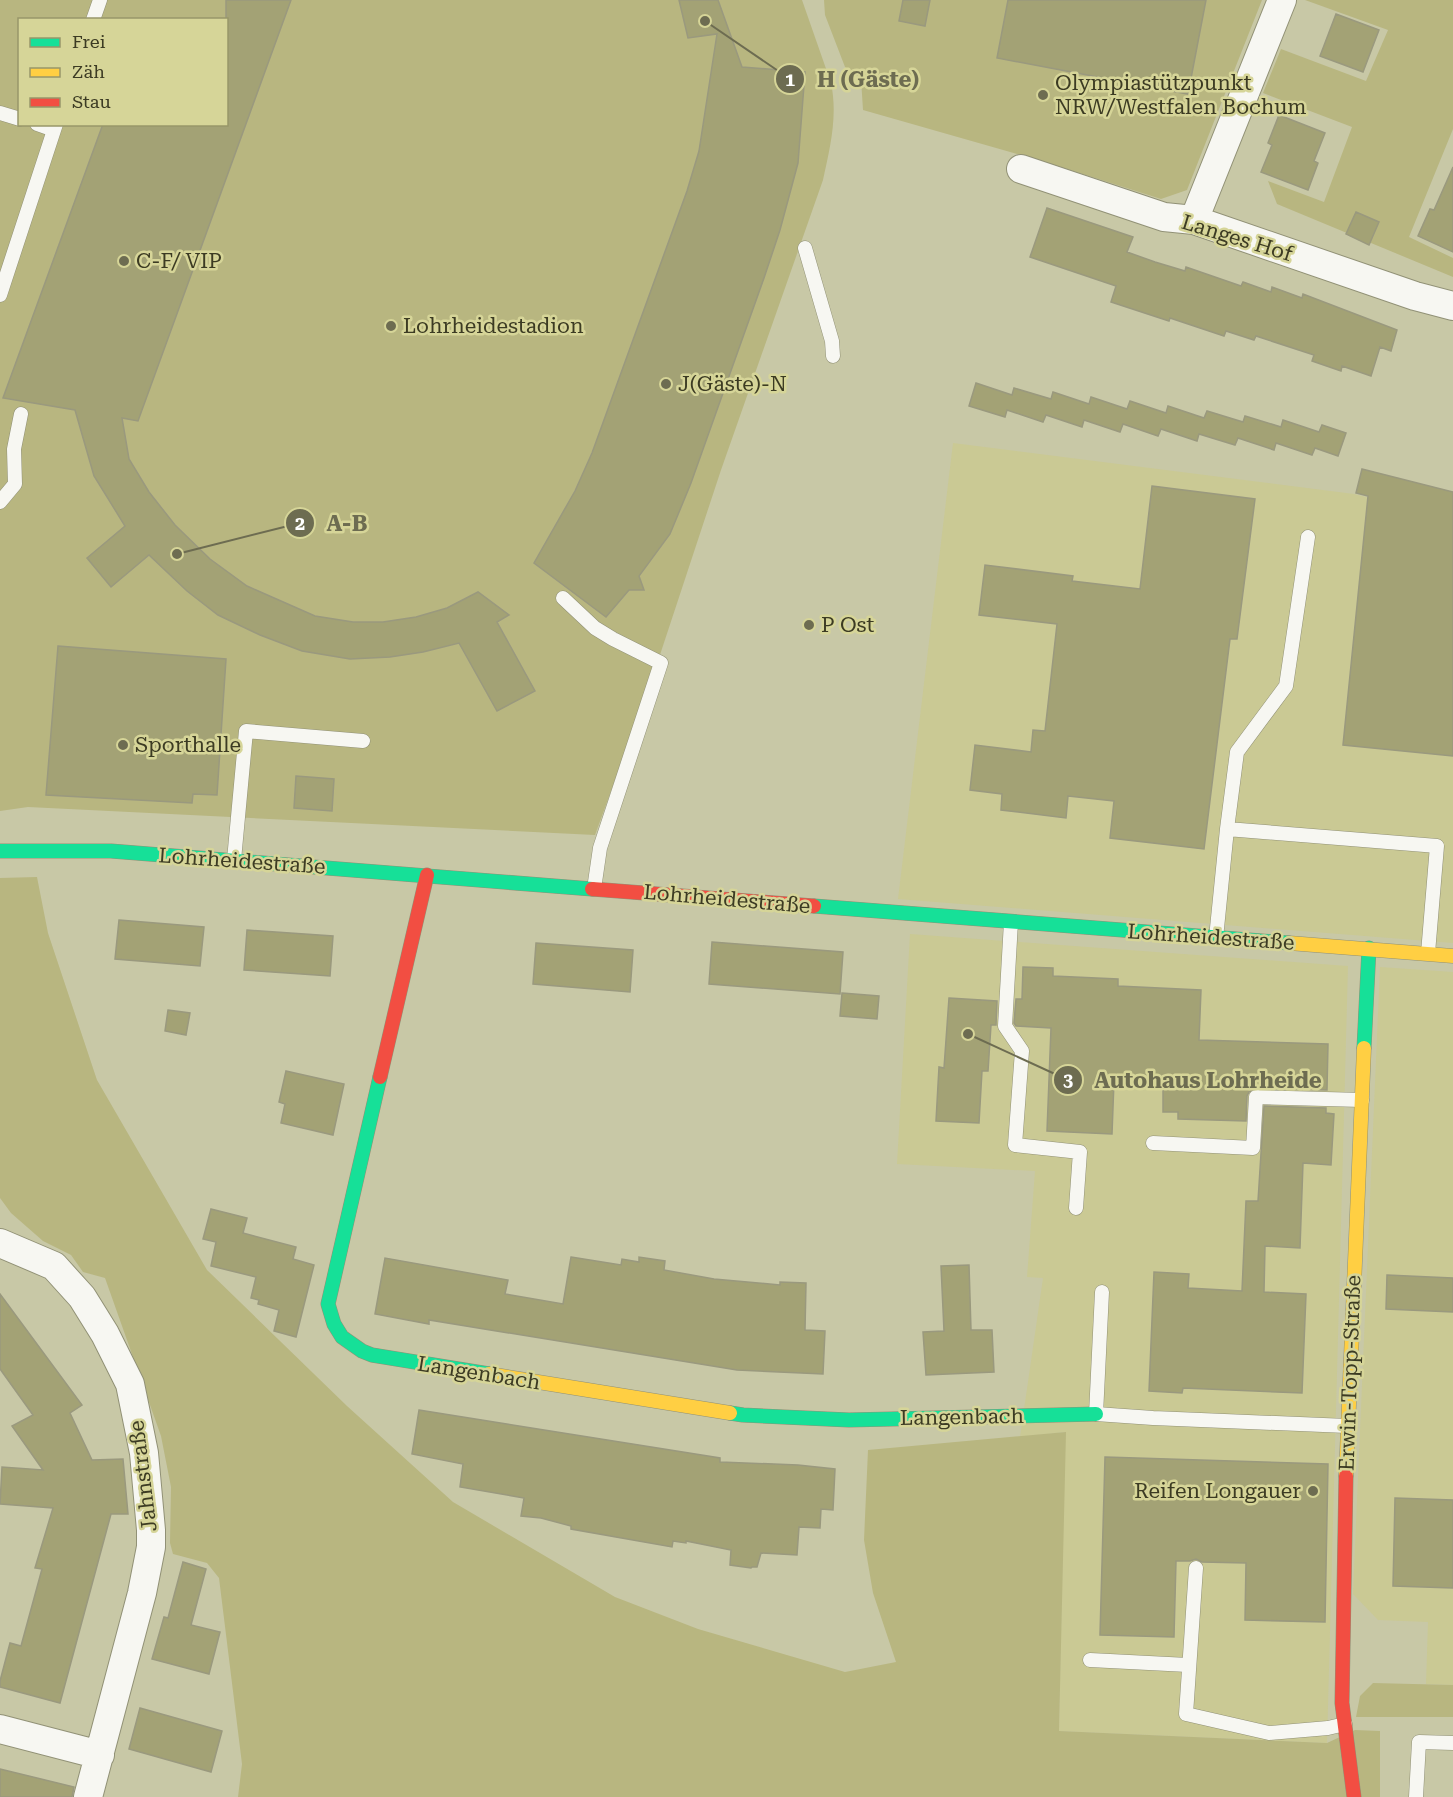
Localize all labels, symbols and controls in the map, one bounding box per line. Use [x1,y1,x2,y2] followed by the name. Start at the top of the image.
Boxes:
[18,18,228,126] legend
[72,31,106,52] text: Frei
[775,59,931,99] callout: H (Gäste)
[72,61,105,82] text: Zäh
[817,67,919,92] text: H (Gäste)
[785,69,795,90] text: 1
[1055,71,1306,119] place label: Olympiastützpunkt NRW/Westfalen Bochum
[1036,88,1050,102] marker: Olympiastützpunkt NRW/Westfalen Bochum
[72,91,111,112] text: Stau
[1179,210,1296,266] street label: Langes Hof
[136,249,222,273] place label: C-F/ VIP
[117,254,131,268] marker: C-F/ VIP
[403,314,584,338] place label: Lohrheidestadion
[384,319,398,333] marker: Lohrheidestadion
[678,372,787,396] place label: J(Gäste)-N
[659,377,673,391] marker: J(Gäste)-N
[285,503,380,543] callout: A-B
[326,511,368,536] text: A-B
[295,513,305,534] text: 2
[821,613,875,637] place label: P Ost
[802,618,816,632] marker: P Ost
[135,733,241,757] place label: Sporthalle
[116,738,130,752] marker: Sporthalle
[158,843,326,879] street label: Lohrheidestraße
[643,880,811,918] street label: Lohrheidestraße
[1127,919,1295,955] street label: Lohrheidestraße
[1053,1060,1334,1100] callout: Autohaus Lohrheide
[1094,1068,1322,1093] text: Autohaus Lohrheide
[1063,1069,1073,1090] text: 3
[1335,1275,1365,1471] street label: Erwin-Topp-Straße
[416,1351,543,1395] street label: Langenbach
[900,1404,1025,1430] street label: Langenbach
[124,1419,162,1533] street label: Jahnstraße
[1134,1479,1301,1503] place label: Reifen Longauer
[1306,1484,1320,1498] marker: Reifen Longauer

